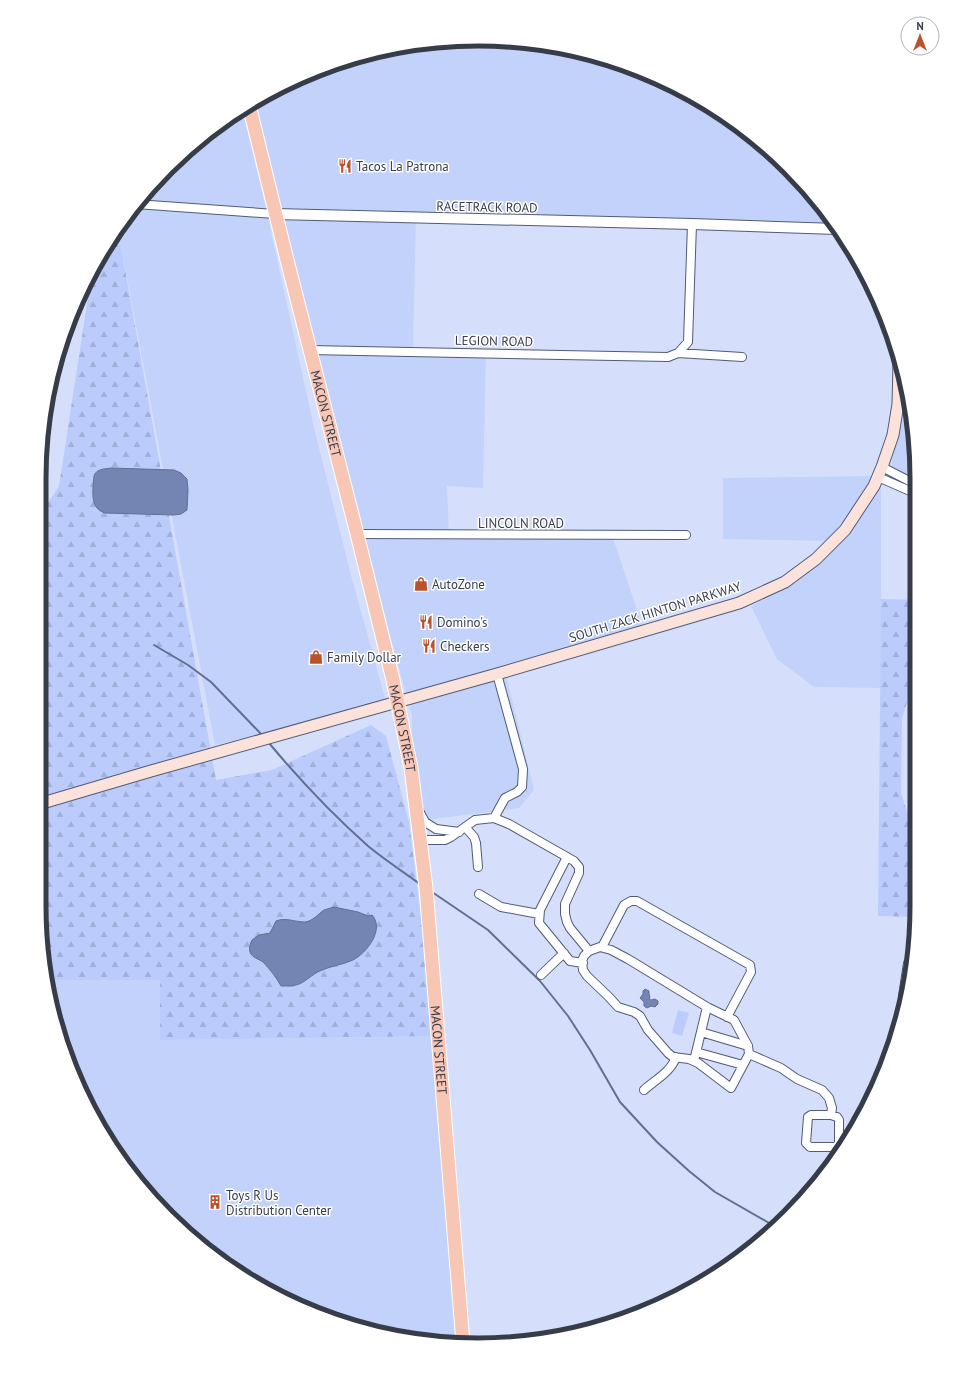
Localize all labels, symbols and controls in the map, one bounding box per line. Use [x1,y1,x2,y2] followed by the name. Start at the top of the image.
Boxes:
[900,16,940,56] north arrow
[916,19,924,33] text: N
[337,158,353,174] restaurant icon: Tacos La Patrona
[356,158,449,175] place label: Tacos La Patrona
[436,198,538,216] street label: RACETRACK ROAD
[455,332,533,350] street label: LEGION ROAD
[307,368,345,459] street label: MACON STREET
[478,515,564,532] street label: LINCOLN ROAD
[413,576,429,592] shop icon: AutoZone
[432,576,485,593] place label: AutoZone
[567,577,744,646] street label: SOUTH ZACK HINTON PARKWAY
[418,614,434,630] restaurant icon: Domino's
[437,614,487,631] place label: Domino's
[421,638,437,654] restaurant icon: Checkers
[440,638,489,655] place label: Checkers
[308,649,324,665] shop icon: Family Dollar
[327,649,402,666] place label: Family Dollar
[386,683,420,773] street label: MACON STREET
[427,1005,451,1095] street label: MACON STREET
[226,1187,332,1219] place label: Toys R Us Distribution Center
[207,1194,223,1210] building icon: Toys R Us Distribution Center

